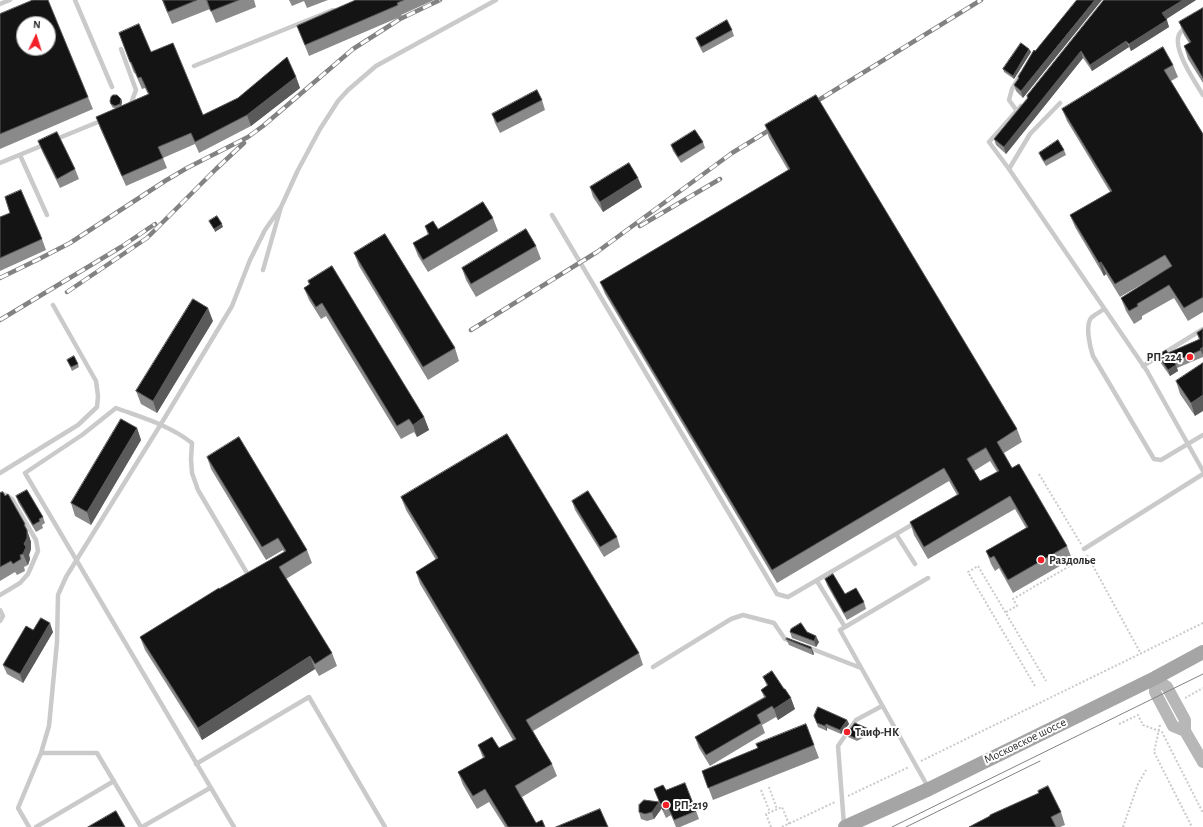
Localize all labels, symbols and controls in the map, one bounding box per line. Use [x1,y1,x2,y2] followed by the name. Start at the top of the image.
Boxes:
[16,16,56,56] north arrow
[33,19,41,30] text: N
[1146,350,1182,364] place label: РП-224
[1185,352,1195,362] marker: РП-224
[1049,553,1096,567] place label: Раздолье
[1036,555,1046,565] marker: Раздолье
[982,715,1068,767] street label: Московское шоссе
[855,725,899,739] place label: Таиф-НК
[842,727,852,737] marker: Таиф-НК
[674,798,708,812] place label: РП-219
[661,800,671,810] marker: РП-219

